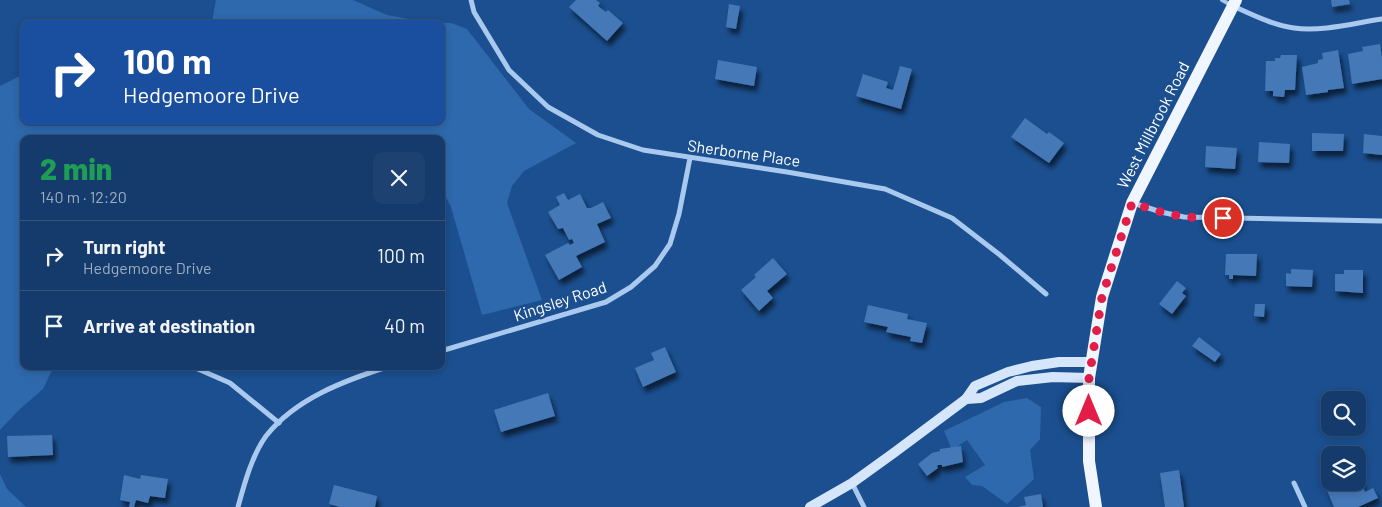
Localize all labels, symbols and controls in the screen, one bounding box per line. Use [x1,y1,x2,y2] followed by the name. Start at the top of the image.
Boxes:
[123,39,212,81] text: 100 m
[40,40,105,105] icon: right
[1112,58,1193,191] street label: West Millbrook Road
[123,81,300,107] text: Hedgemoore Drive
[686,135,802,170] street label: Sherborne Place
[40,150,112,186] text: 2 min
[373,152,425,204] button: close
[40,187,127,206] text: 140 m · 12:20
[1202,197,1244,239] pin
[1209,204,1237,232] icon: arrive
[83,235,165,258] text: Turn right
[40,242,68,270] icon: right
[377,244,425,267] text: 100 m
[83,258,212,277] text: Hedgemoore Drive
[511,277,609,324] street label: Kingsley Road
[40,312,68,340] icon: arrive
[83,314,255,337] text: Arrive at destination
[384,314,425,337] text: 40 m
[1062,384,1114,436] position arrow
[1321,391,1366,491] map controls
[1321,391,1366,436] button: search
[1321,446,1366,491] button: layers

